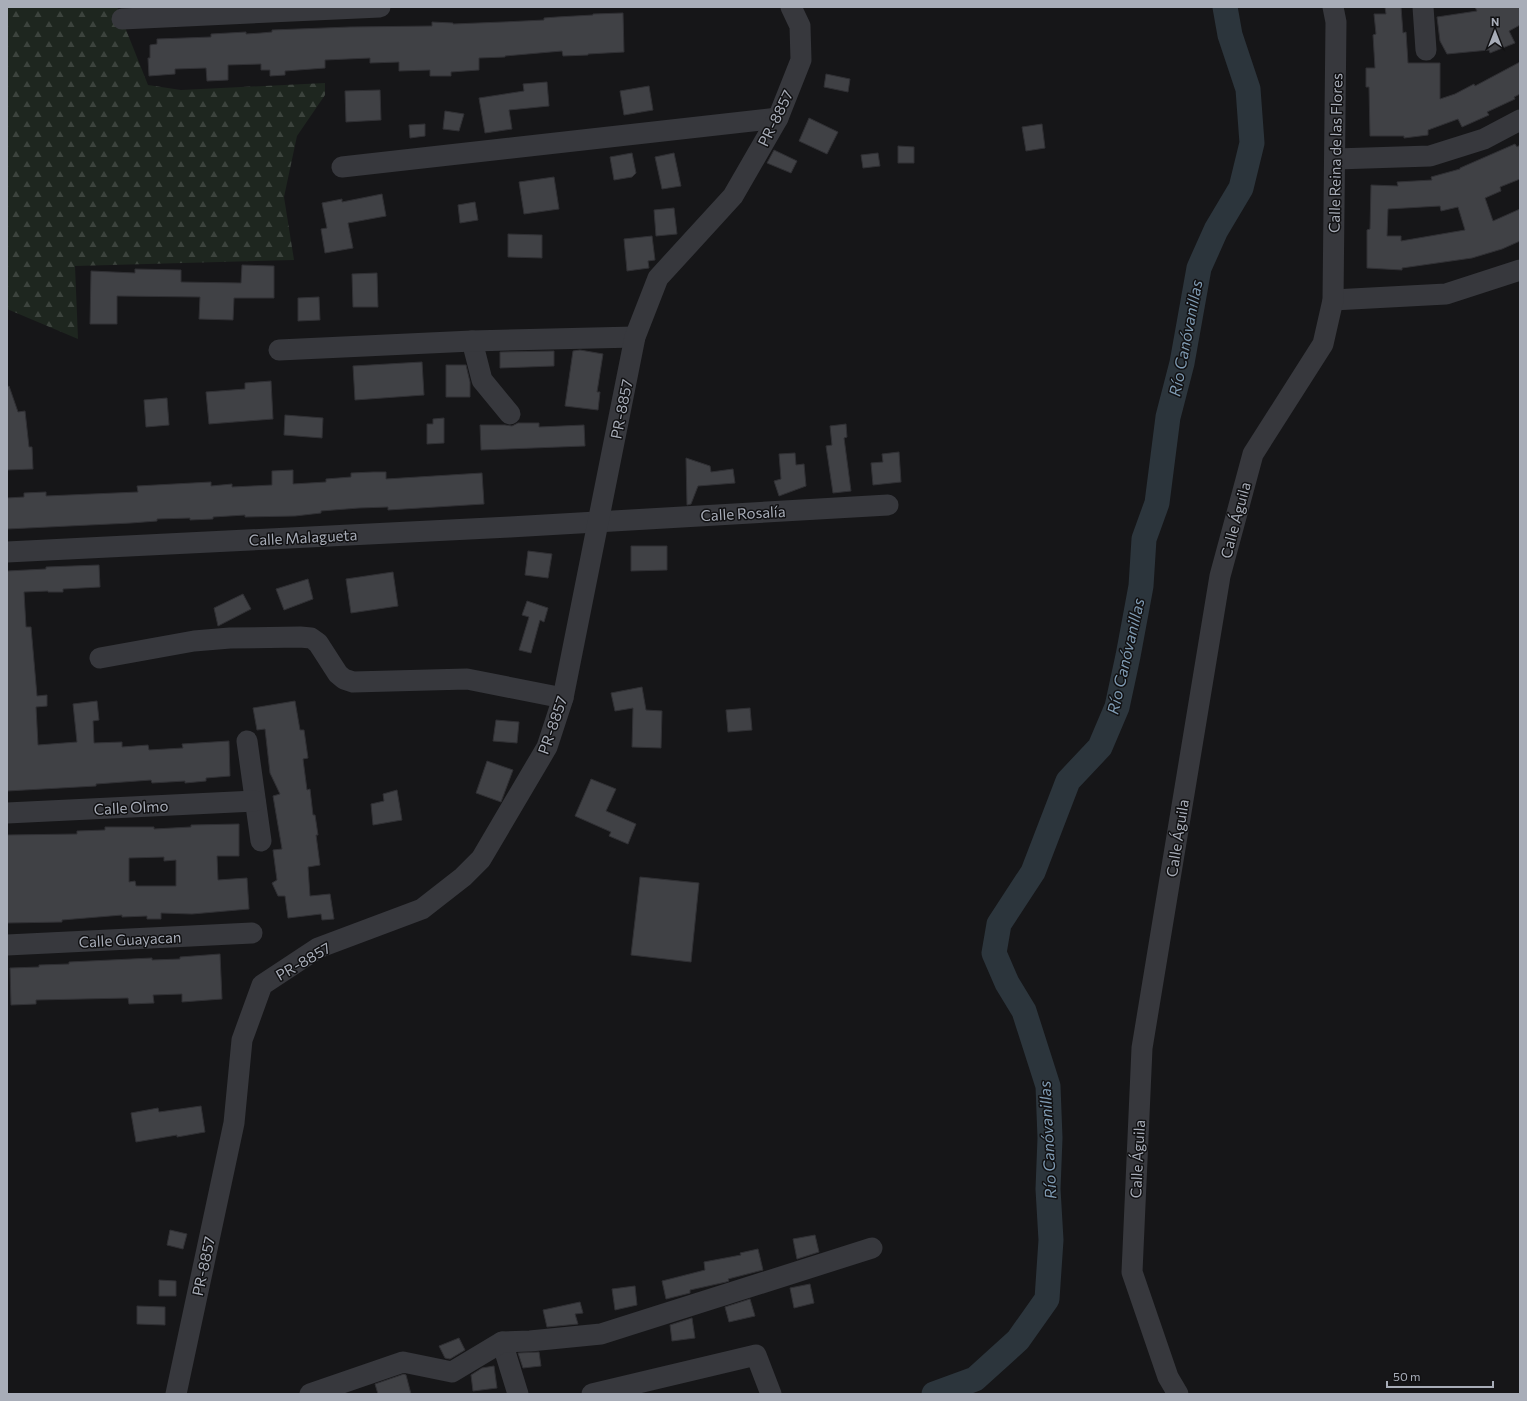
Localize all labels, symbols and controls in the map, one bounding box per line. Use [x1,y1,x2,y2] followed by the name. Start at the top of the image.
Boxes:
[1475,12,1515,52] north arrow
[1491,15,1499,28] text: N
[1325,73,1345,233] street label: Calle Reina de las Flores
[754,87,796,149] street label: PR-8857
[1164,278,1206,398] water label: Río Canóvanillas
[606,377,636,440] street label: PR-8857
[1215,479,1254,560] street label: Calle Águila
[700,502,786,524] street label: Calle Rosalía
[248,525,358,549] street label: Calle Malagueta
[1102,596,1148,716] water label: Río Canóvanillas
[534,693,570,757] street label: PR-8857
[93,796,169,818] street label: Calle Olmo
[1161,798,1192,878] street label: Calle Águila
[78,927,182,951] street label: Calle Guayacan
[272,938,334,984] street label: PR-8857
[1034,1080,1060,1200] water label: Río Canóvanillas
[1125,1119,1148,1199] street label: Calle Águila
[188,1234,218,1297] street label: PR-8857
[1387,1363,1493,1389] scale bar
[1393,1369,1421,1383] text: 50 m

